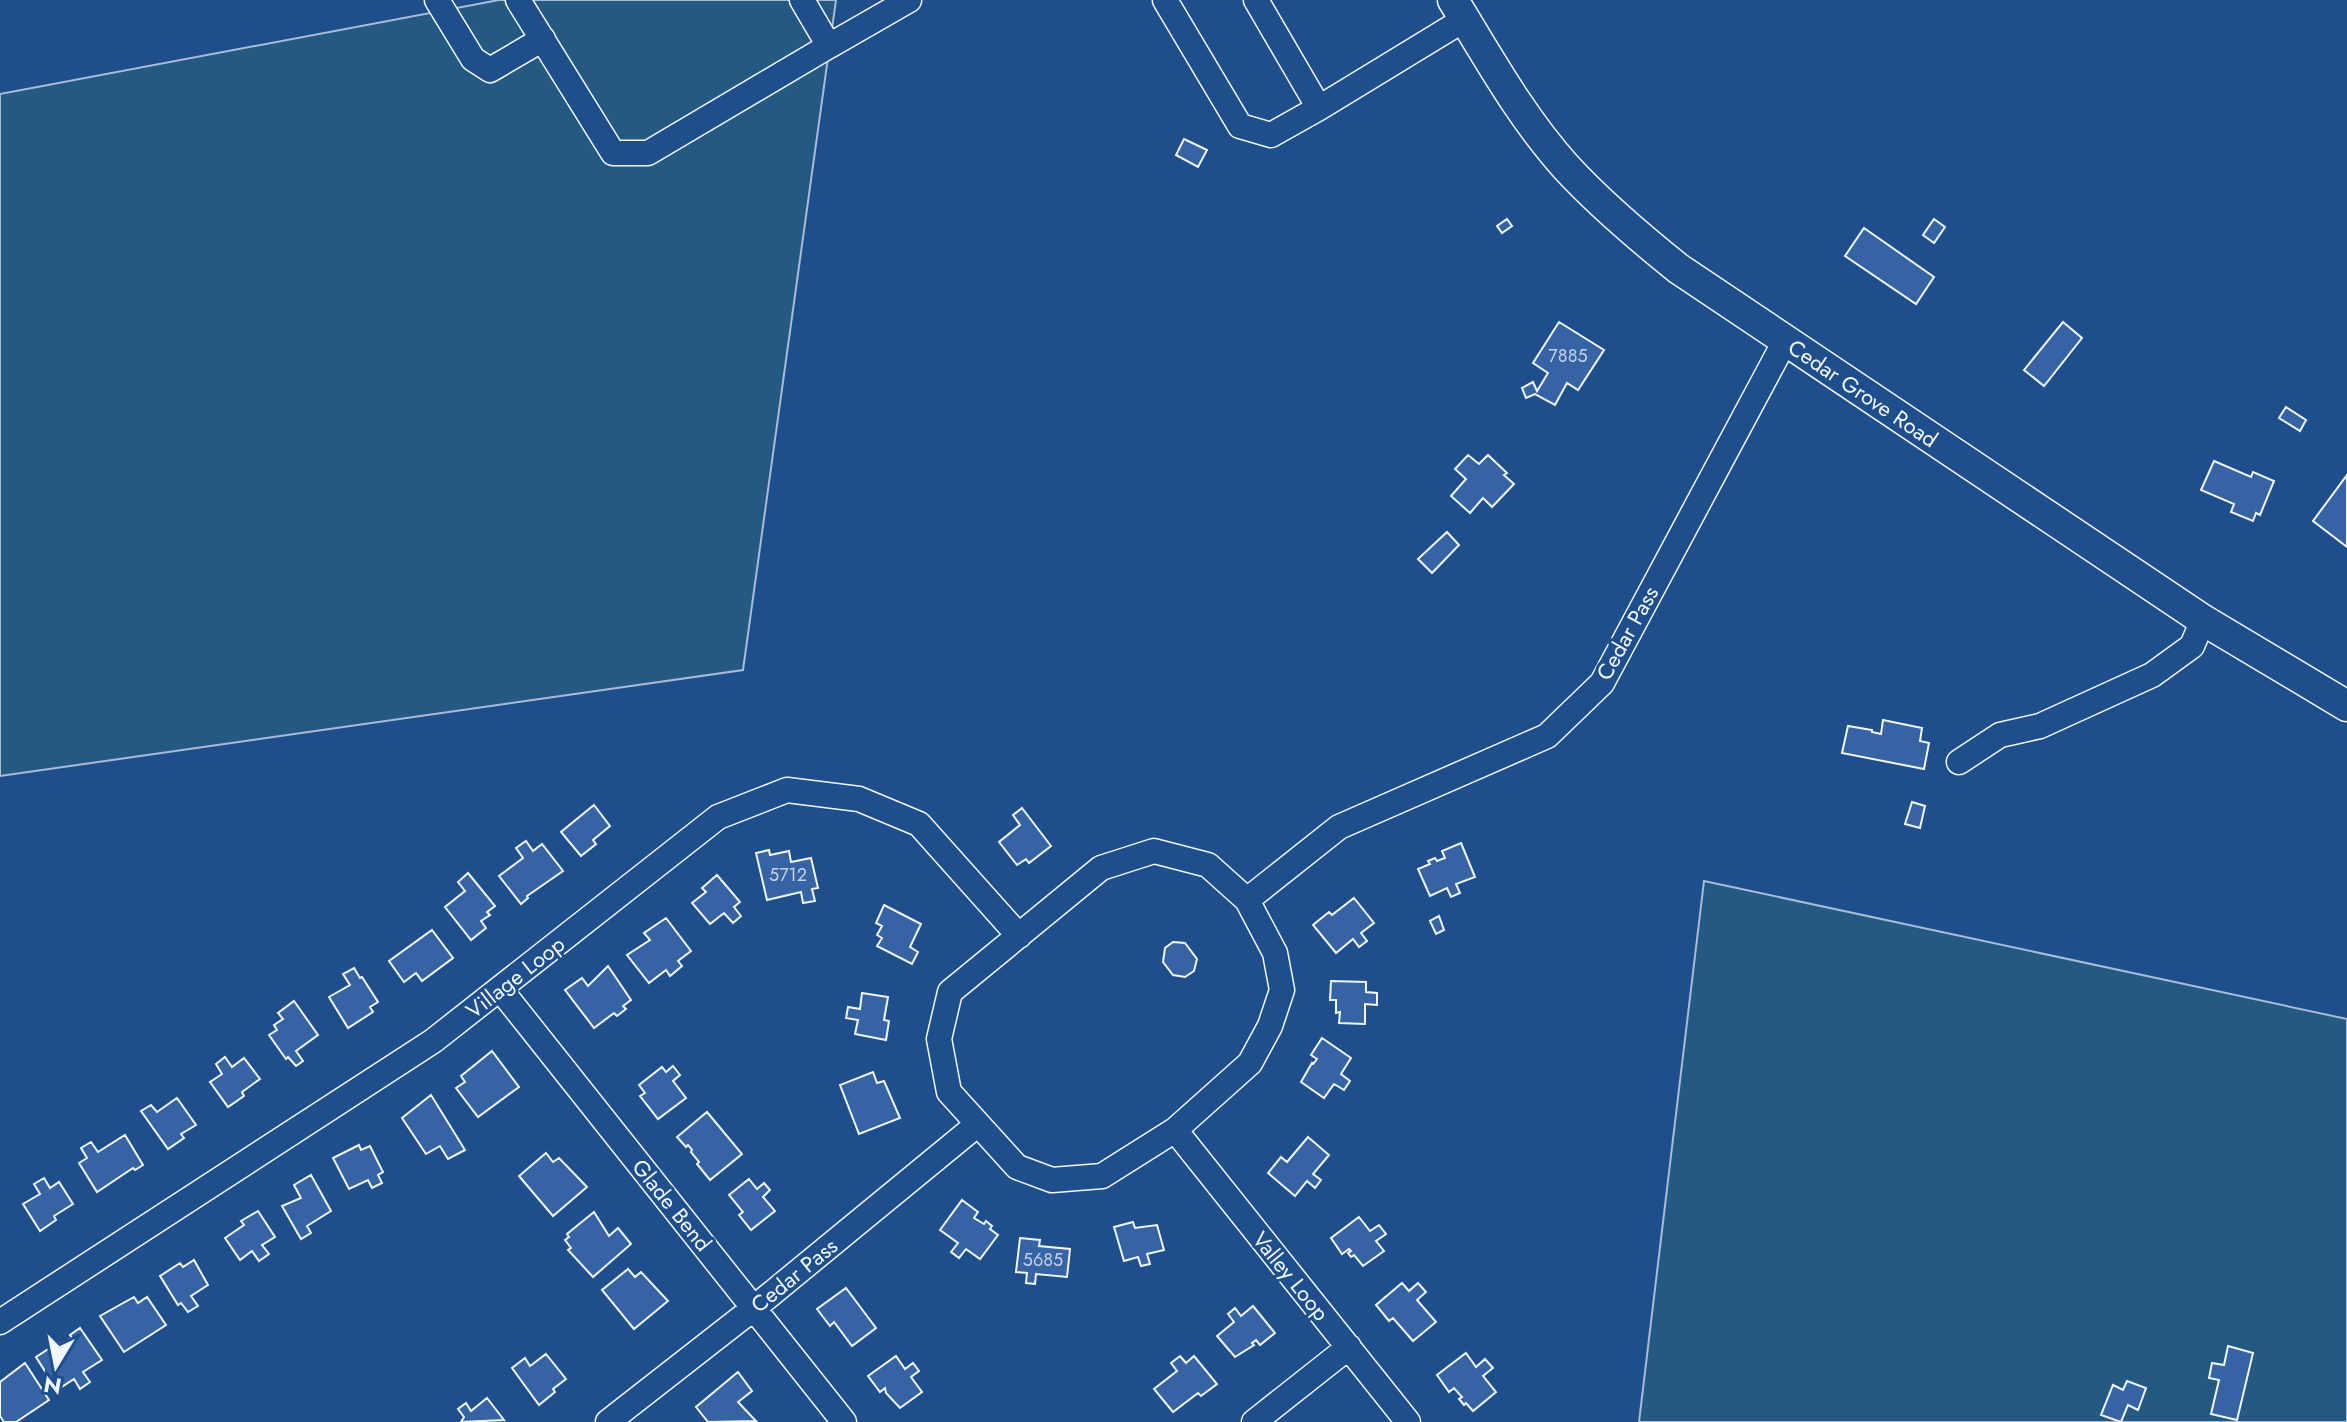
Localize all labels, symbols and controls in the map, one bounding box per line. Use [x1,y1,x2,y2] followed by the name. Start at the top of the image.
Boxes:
[1782,331,1944,455] street label: Cedar Grove Road
[1548,343,1588,369] house number: 7885
[1588,580,1666,686] street label: Cedar Pass
[769,862,807,888] house number: 5712
[459,928,571,1026] street label: Village Loop
[625,1152,719,1258] street label: Glade Bend
[1245,1224,1337,1328] street label: Valley Loop
[744,1230,844,1320] street label: Cedar Pass
[1023,1247,1063,1273] house number: 5685
[16,1326,96,1406] north arrow
[41,1368,64,1403] text: N

